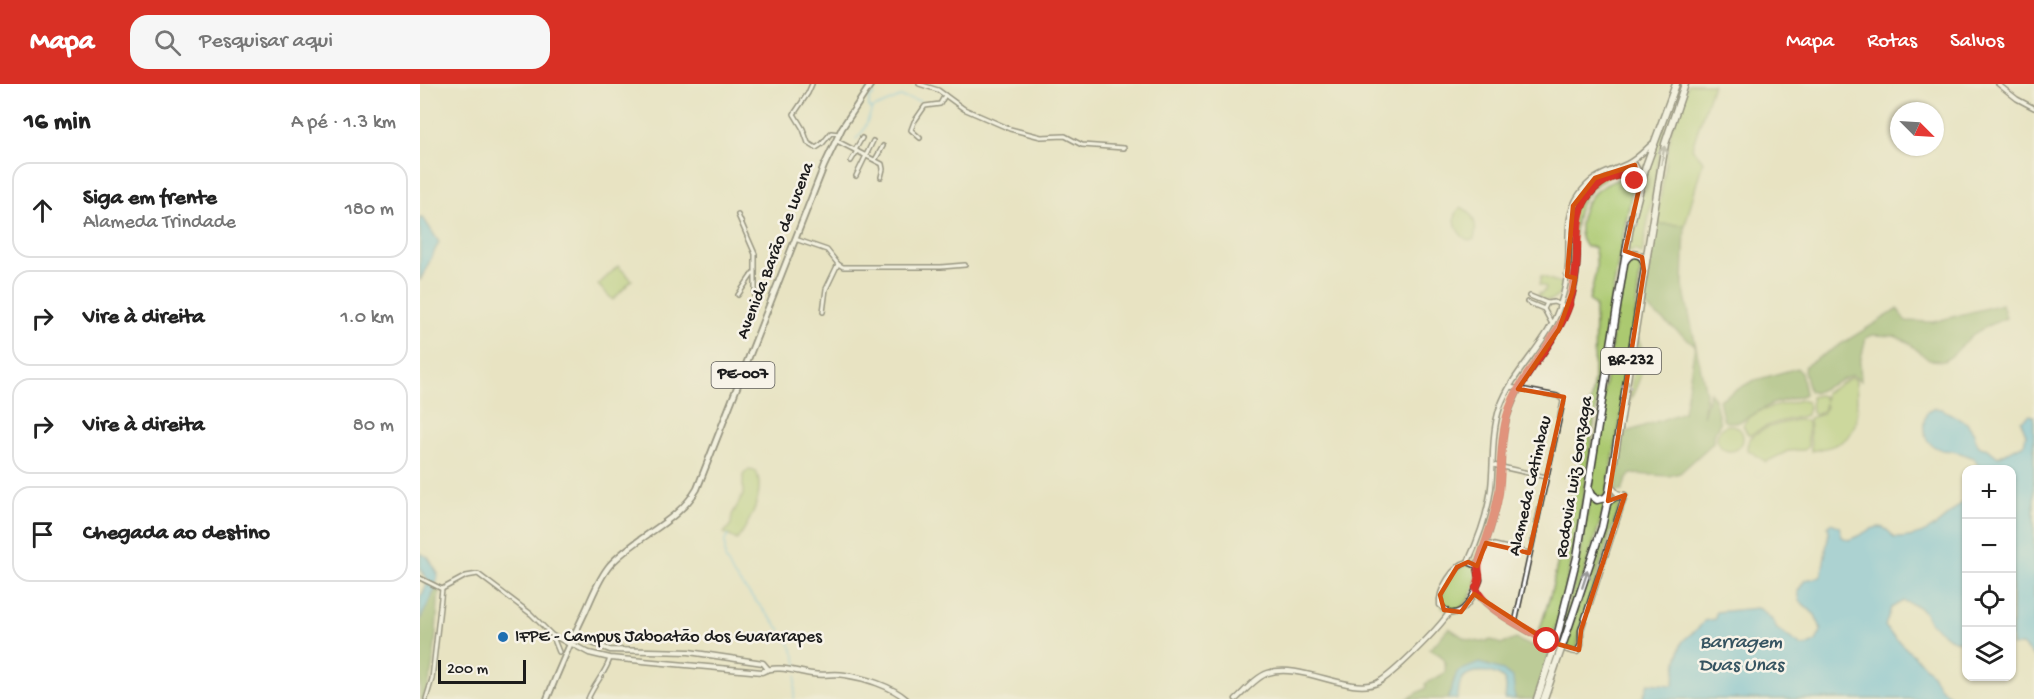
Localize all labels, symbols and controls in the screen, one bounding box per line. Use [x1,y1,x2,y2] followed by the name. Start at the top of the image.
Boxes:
[130,15,550,69] search box
[30,26,94,59] text: Mapa
[151,26,184,59] icon: search
[199,29,333,55] text: Pesquisar aqui
[1786,30,1834,55] text: Mapa
[1867,30,1917,55] text: Rotas
[1950,30,2004,55] text: Salvos
[1890,102,1944,156] north arrow
[24,108,90,139] text: 16 min
[291,112,396,135] text: A pé · 1.3 km
[1658,146,1669,165] one-way arrow
[733,159,820,342] street label: Avenida Barão de Lucena
[1621,167,1647,193] route end
[83,186,217,212] text: Siga em frente
[26,194,59,227] icon: ahead
[345,199,394,222] text: 180 m
[1626,209,1637,229] one-way arrow
[83,212,236,235] text: Alameda Trindade
[26,302,59,335] icon: right
[83,305,205,331] text: Vire à direita
[340,307,394,330] text: 1.0 km
[1601,348,1661,374] road number: BR-232
[712,362,774,388] road number: PE-007
[1621,380,1632,400] one-way arrow
[1552,394,1598,559] street label: Rodovia Luiz Gonzaga
[26,410,59,443] icon: right
[83,413,205,439] text: Vire à direita
[1505,413,1557,558] street label: Alameda Catimbau
[353,415,394,438] text: 80 m
[1962,465,2016,681] map controls
[1962,465,2016,519] button: +
[26,518,59,551] icon: arrive
[1962,519,2016,573] button: −
[83,521,270,547] text: Chegada ao destino
[1580,570,1591,589] one-way arrow
[1962,573,2016,627] button: locate
[515,627,823,648] place label: IFPE - Campus Jaboatão dos Guararapes
[1533,627,1559,653] route start
[1962,627,2016,681] button: layers
[496,630,510,644] marker: IFPE - Campus Jaboatão dos Guararapes
[1698,632,1785,678] water label: Barragem Duas Unas
[438,657,526,684] scale bar
[447,661,488,680] text: 200 m

